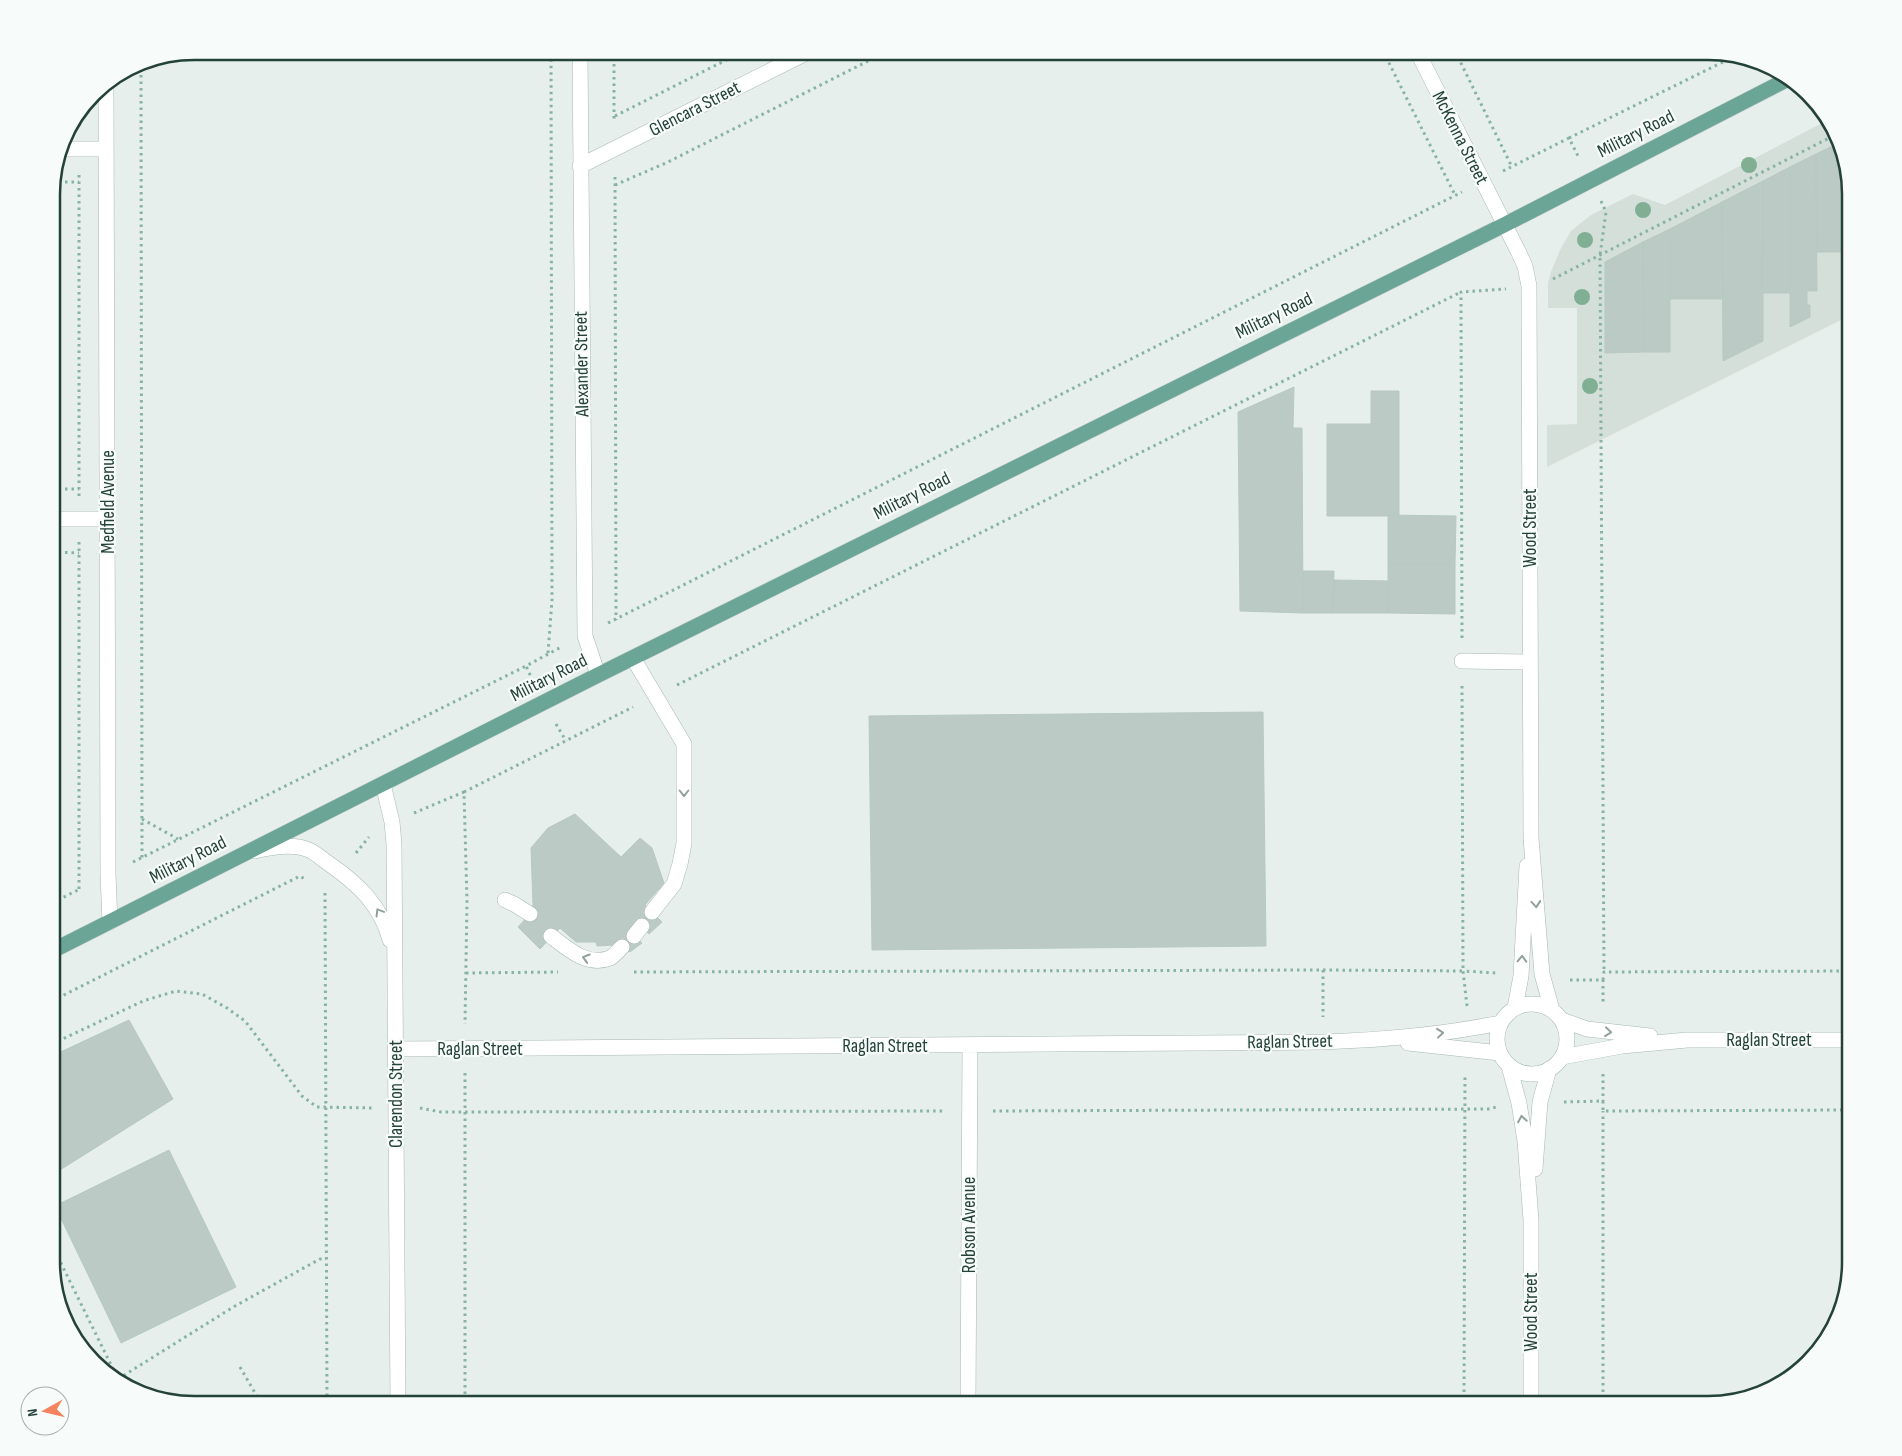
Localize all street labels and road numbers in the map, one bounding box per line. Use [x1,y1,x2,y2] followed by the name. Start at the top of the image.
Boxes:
[646,76,745,142] street label: Glencara Street
[1427,88,1493,189] street label: McKenna Street
[1594,105,1678,163] street label: Military Road
[1232,287,1316,345] street label: Military Road
[570,311,594,418] street label: Alexander Street
[97,450,120,554] street label: Medfield Avenue
[870,467,954,525] street label: Military Road
[1519,488,1542,567] street label: Wood Street
[507,649,591,707] street label: Military Road
[146,831,230,889] street label: Military Road
[1726,1029,1812,1052] street label: Raglan Street
[1247,1030,1333,1054] street label: Raglan Street
[842,1035,928,1058] street label: Raglan Street
[437,1038,523,1061] street label: Raglan Street
[385,1040,408,1148] street label: Clarendon Street
[958,1177,981,1273] street label: Robson Avenue
[1520,1272,1543,1351] street label: Wood Street

